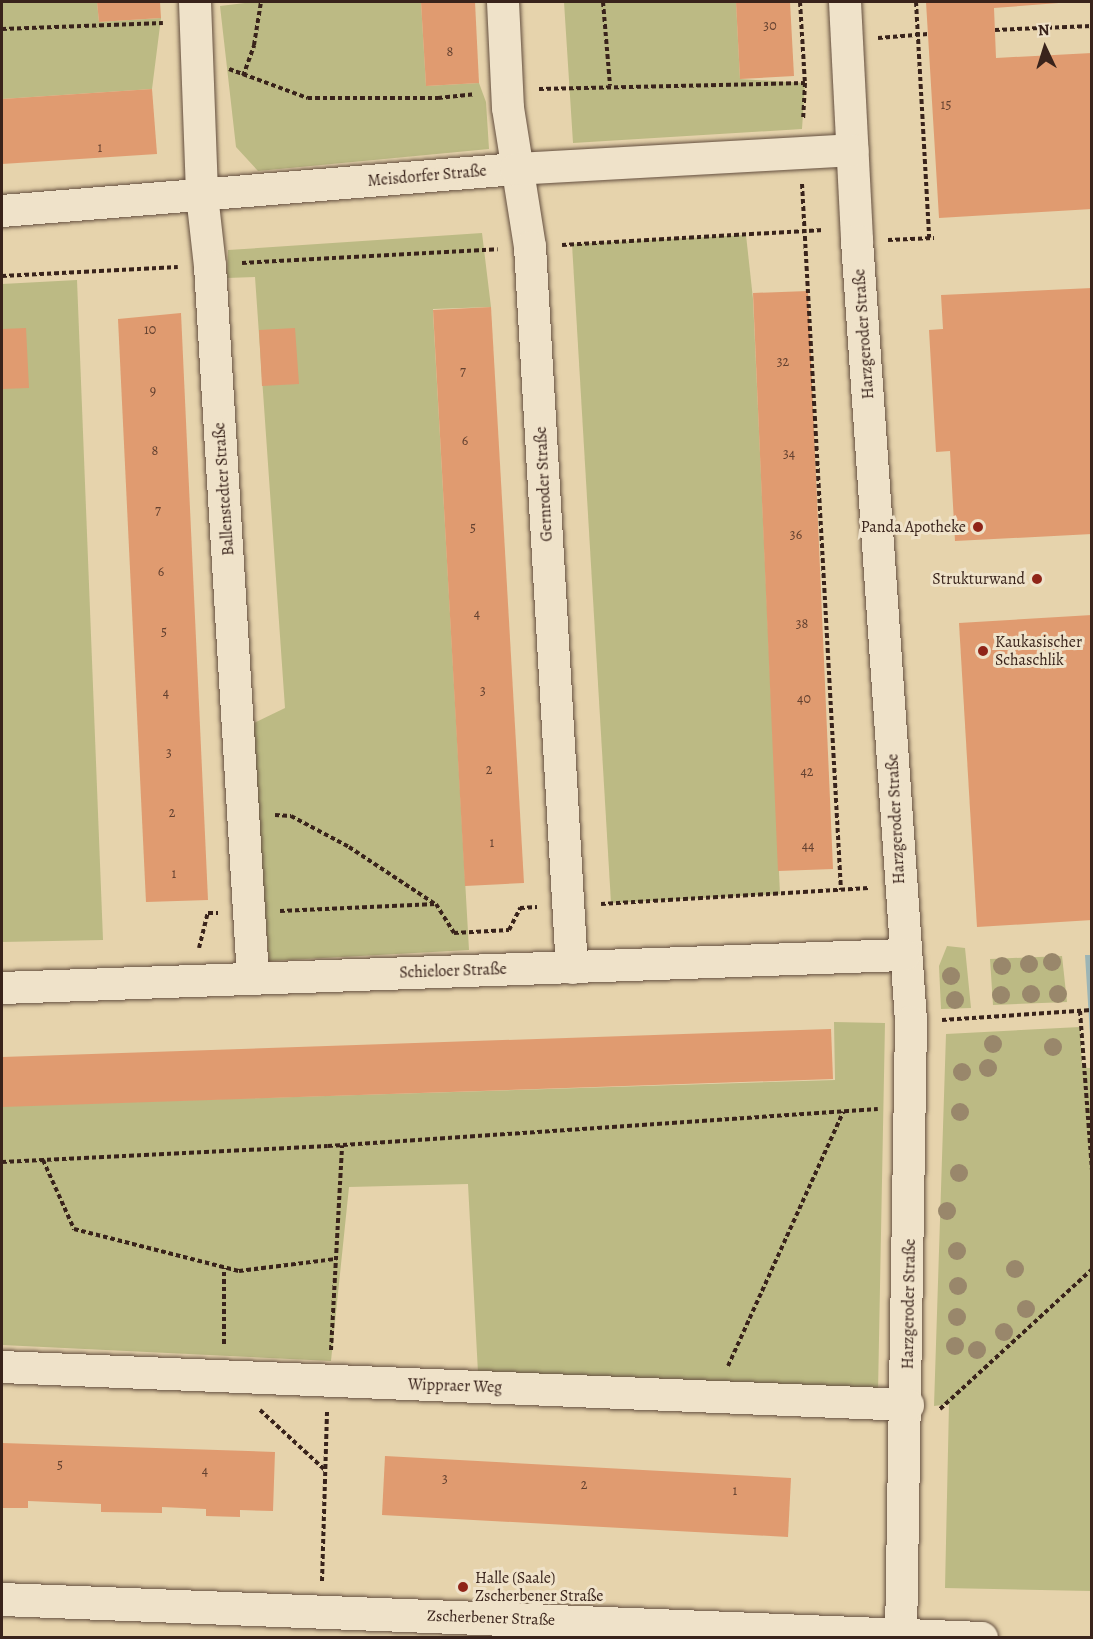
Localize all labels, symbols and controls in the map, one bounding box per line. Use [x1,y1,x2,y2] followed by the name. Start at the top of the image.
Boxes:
[763,18,777,34] house number: 30
[1015,18,1075,78] north arrow
[1037,19,1050,41] text: N
[447,44,453,60] house number: 8
[941,97,951,113] house number: 15
[98,140,102,156] house number: 1
[367,161,487,191] street label: Meisdorfer Straße
[850,268,878,400] street label: Harzgeroder Straße
[144,322,156,338] house number: 10
[777,354,789,370] house number: 32
[460,364,466,380] house number: 7
[150,383,156,399] house number: 9
[210,422,238,556] street label: Ballenstedter Straße
[531,426,557,542] street label: Gernroder Straße
[462,433,468,449] house number: 6
[152,443,158,459] house number: 8
[783,446,795,462] house number: 34
[155,503,161,519] house number: 7
[861,517,966,537] place label: Panda Apotheke
[470,520,476,536] house number: 5
[971,520,985,534] marker: Panda Apotheke
[790,527,802,543] house number: 36
[158,564,164,580] house number: 6
[932,569,1025,589] place label: Strukturwand
[1030,572,1044,586] marker: Strukturwand
[474,606,480,622] house number: 4
[796,616,808,632] house number: 38
[161,624,167,640] house number: 5
[995,632,1082,670] place label: Kaukasischer Schaschlik
[976,644,990,658] marker: Kaukasischer Schaschlik
[480,683,486,699] house number: 3
[163,685,169,701] house number: 4
[797,691,811,707] house number: 40
[166,745,172,761] house number: 3
[883,753,909,885] street label: Harzgeroder Straße
[486,762,492,778] house number: 2
[801,764,813,780] house number: 42
[169,805,175,821] house number: 2
[490,835,494,851] house number: 1
[802,838,814,854] house number: 44
[172,866,176,882] house number: 1
[399,960,507,982] street label: Schieloer Straße
[898,1239,920,1369] street label: Harzgeroder Straße
[408,1375,502,1397] street label: Wippraer Weg
[57,1457,63,1473] house number: 5
[202,1463,208,1479] house number: 4
[442,1471,448,1487] house number: 3
[581,1477,587,1493] house number: 2
[733,1483,737,1499] house number: 1
[475,1568,603,1606] place label: Halle (Saale) Zscherbener Straße
[456,1580,470,1594] marker: Halle (Saale) Zscherbener Straße
[426,1606,556,1630] street label: Zscherbener Straße

